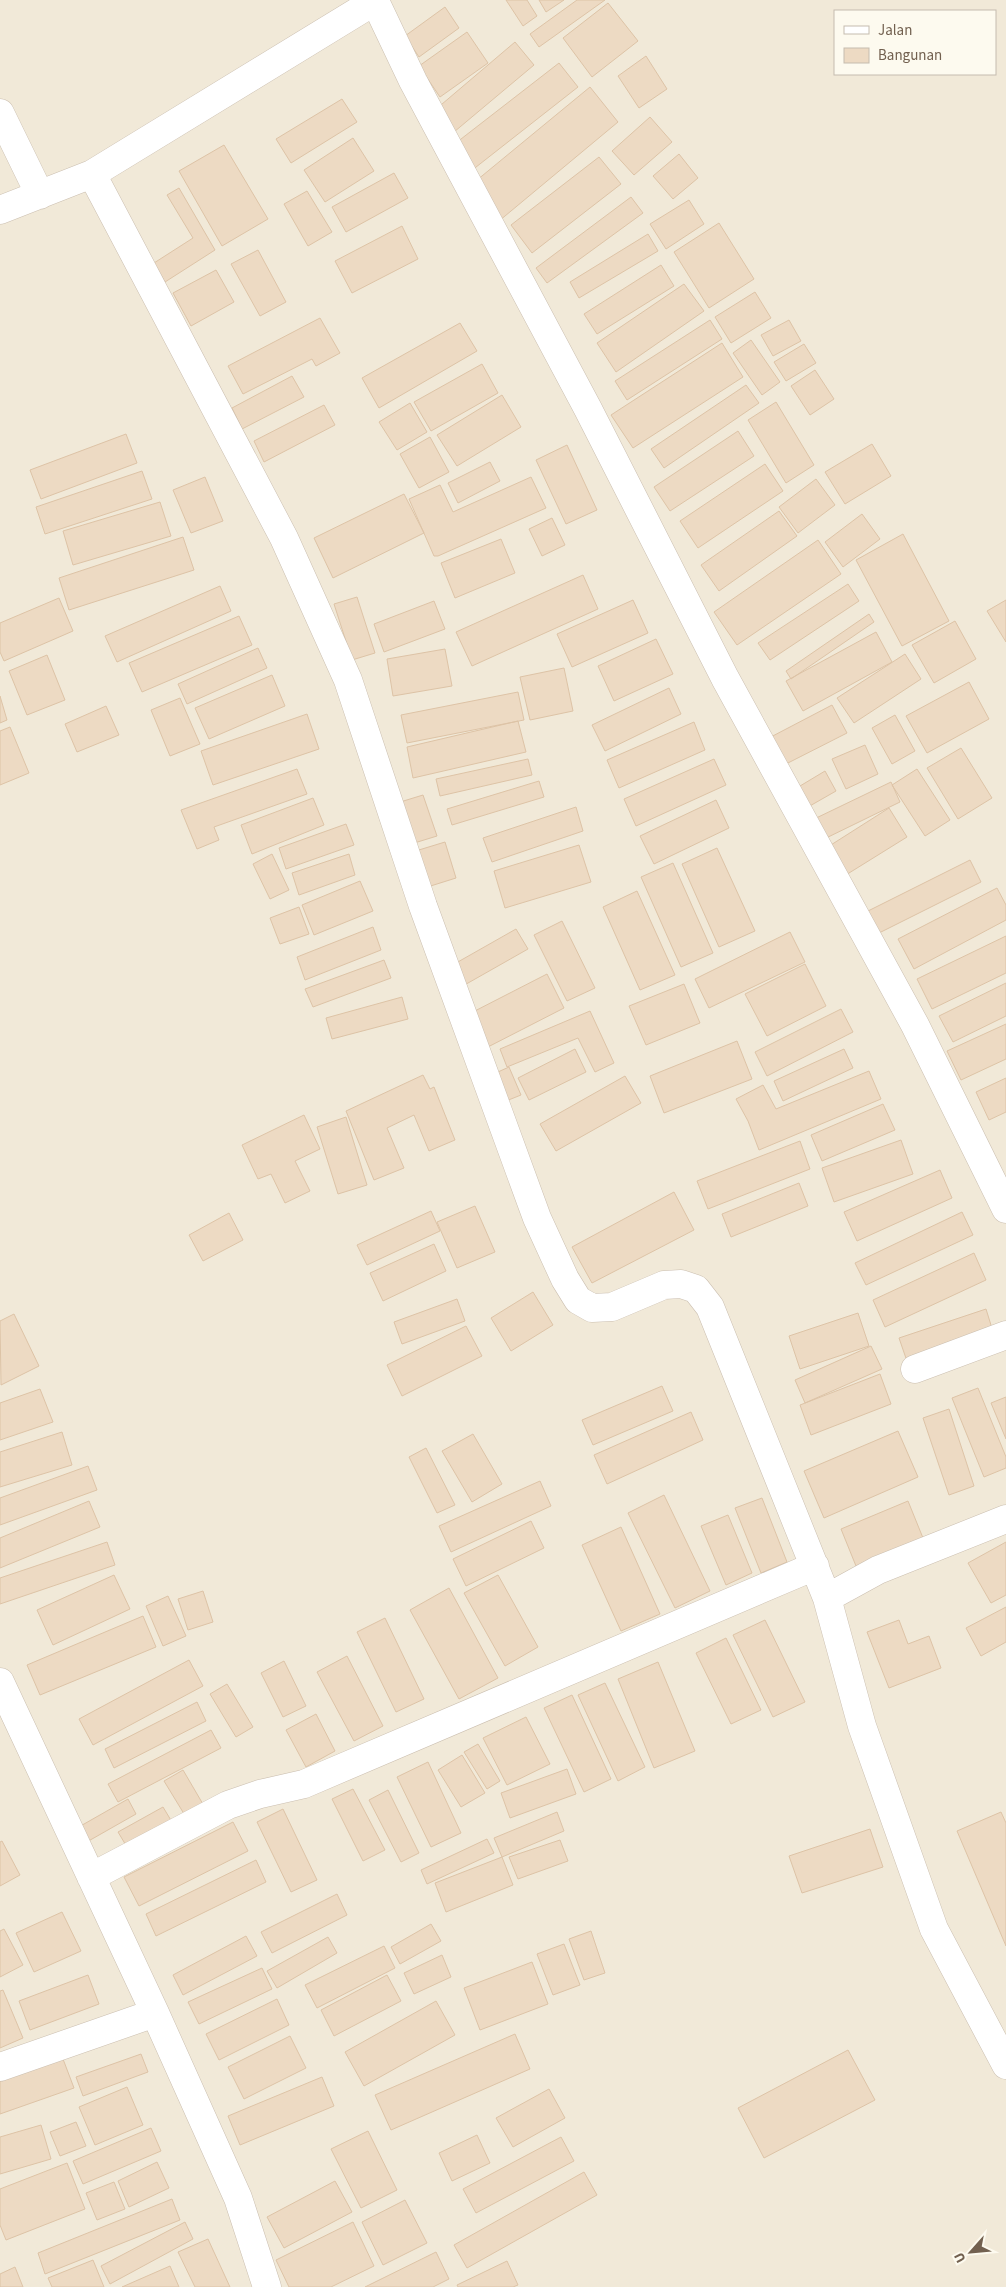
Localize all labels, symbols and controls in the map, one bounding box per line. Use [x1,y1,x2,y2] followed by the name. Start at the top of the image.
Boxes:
[834,10,996,75] legend
[878,20,912,41] text: Jalan
[878,45,942,66] text: Bangunan
[946,2227,996,2277] north arrow
[949,2249,971,2266] text: U

